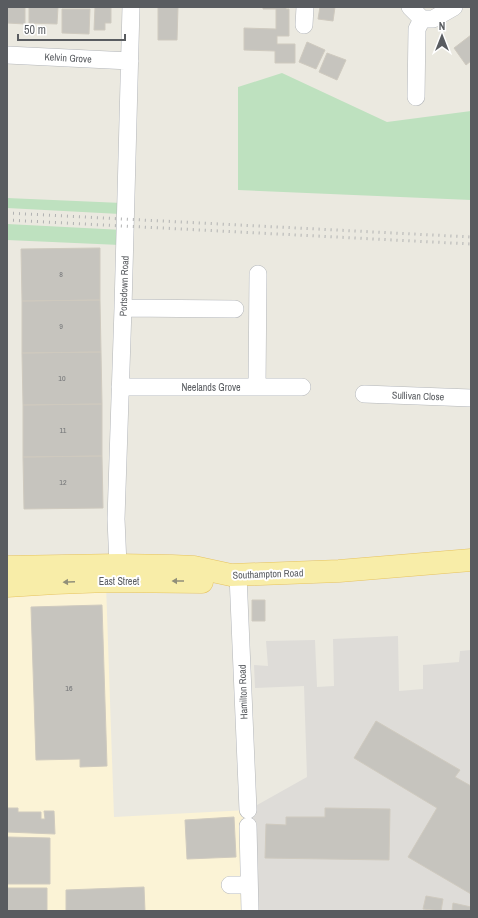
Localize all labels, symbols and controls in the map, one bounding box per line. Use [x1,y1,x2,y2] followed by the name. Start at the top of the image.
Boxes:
[18,16,125,42] scale bar
[422,16,462,56] north arrow
[439,19,445,33] text: N
[24,22,46,38] text: 50 m
[44,50,92,66] street label: Kelvin Grove
[116,255,132,317] street label: Portsdown Road
[59,269,63,279] house number: 8
[59,321,63,331] house number: 9
[58,373,66,383] house number: 10
[181,381,241,394] street label: Neelands Grove
[392,389,445,403] street label: Sullivan Close
[60,425,67,435] house number: 11
[59,477,67,487] house number: 12
[232,566,304,582] street label: Southampton Road
[99,575,140,588] street label: East Street
[171,578,184,584] one-way arrow
[62,579,75,585] one-way arrow
[236,664,250,720] street label: Hamilton Road
[65,683,73,693] house number: 16

